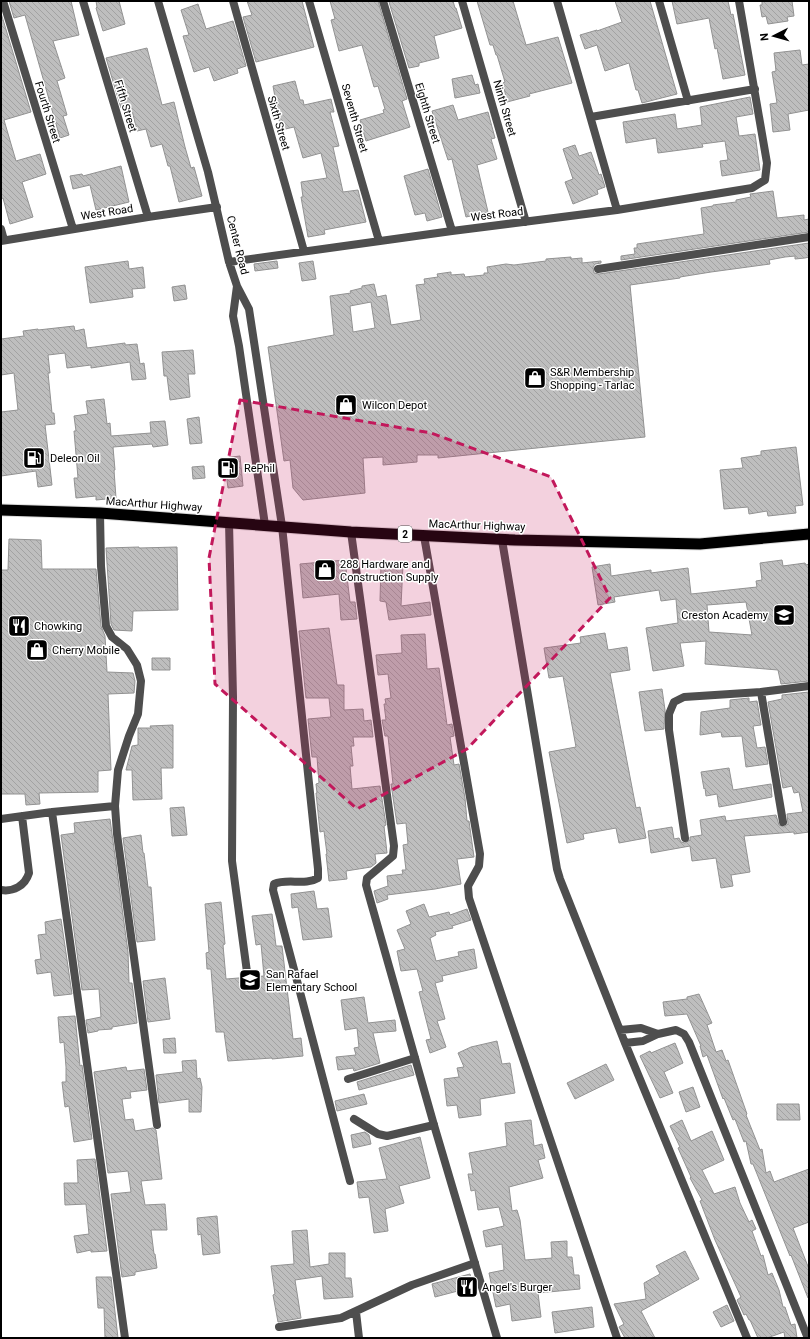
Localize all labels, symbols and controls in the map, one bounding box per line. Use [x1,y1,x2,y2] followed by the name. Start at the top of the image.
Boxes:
[754,16,794,56] north arrow
[758,32,771,42] text: N
[111,78,140,134] street label: Fifth Street
[490,78,519,138] street label: Ninth Street
[32,80,63,145] street label: Fourth Street
[412,81,443,145] street label: Eighth Street
[339,82,371,154] street label: Seventh Street
[265,94,293,152] street label: Sixth Street
[80,202,134,223] street label: West Road
[470,205,524,224] street label: West Road
[224,214,251,276] street label: Center Road
[522,365,548,391] shop icon: S&R Membership Shopping - Tarlac
[550,366,635,392] place label: S&R Membership Shopping - Tarlac
[333,392,359,418] shop icon: Wilcon Depot
[362,399,427,412] place label: Wilcon Depot
[21,445,47,471] fuel station icon: Deleon Oil
[50,452,100,465] place label: Deleon Oil
[215,455,241,481] fuel station icon: RePhil
[244,462,275,475] place label: RePhil
[105,495,204,514] street label: MacArthur Highway
[428,517,526,534] street label: MacArthur Highway
[398,526,412,542] road number: 2
[312,557,338,583] shop icon: 288 Hardware and Construction Supply
[340,558,439,584] place label: 288 Hardware and Construction Supply
[771,602,797,628] school or university icon: Creston Academy
[681,609,769,622] place label: Creston Academy
[6,613,32,639] restaurant icon: Chowking
[34,620,82,633] place label: Chowking
[24,637,50,663] shop icon: Cherry Mobile
[52,644,120,657] place label: Cherry Mobile
[237,967,263,993] school or university icon: San Rafael Elementary School
[266,968,357,994] place label: San Rafael Elementary School
[454,1274,480,1300] restaurant icon: Angel's Burger
[482,1281,552,1294] place label: Angel's Burger

